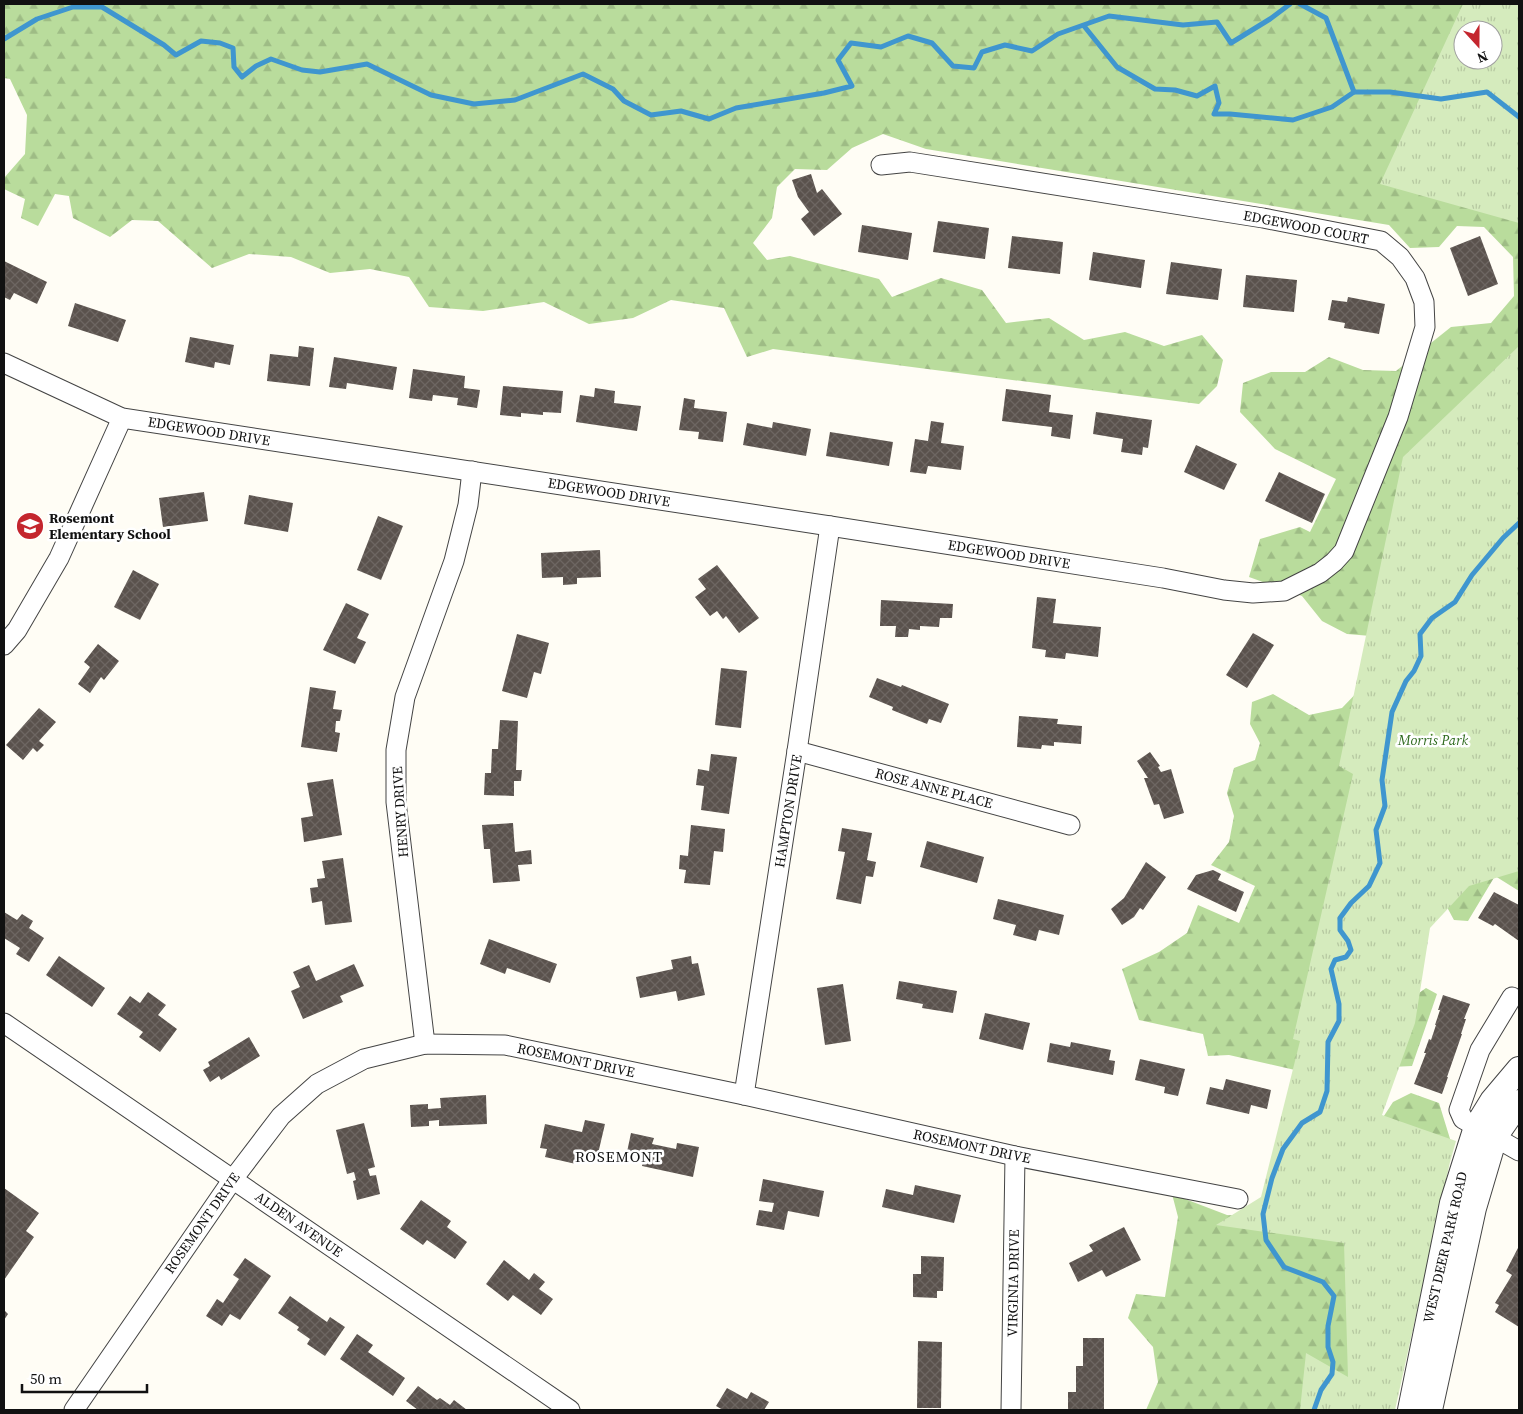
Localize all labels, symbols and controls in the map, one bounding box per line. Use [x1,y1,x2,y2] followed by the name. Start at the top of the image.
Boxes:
[1453,20,1503,70] north arrow
[1474,46,1491,68] text: N
[1242,205,1371,249] street label: EDGEWOOD COURT
[146,411,272,451] street label: EDGEWOOD DRIVE
[546,472,672,512] street label: EDGEWOOD DRIVE
[49,508,171,544] place label: Rosemont Elementary School
[15,511,45,541] school or university icon: Rosemont Elementary School
[946,534,1072,574] street label: EDGEWOOD DRIVE
[1397,730,1468,750] park label: Morris Park
[769,753,807,869] street label: HAMPTON DRIVE
[873,763,995,813] street label: ROSE ANNE PLACE
[387,766,413,858] street label: HENRY DRIVE
[515,1038,637,1082] street label: ROSEMONT DRIVE
[911,1124,1033,1168] street label: ROSEMONT DRIVE
[575,1146,663,1167] district label: ROSEMONT
[160,1168,244,1278] street label: ROSEMONT DRIVE
[1418,1169,1472,1325] street label: WEST DEER PARK ROAD
[251,1186,347,1262] street label: ALDEN AVENUE
[1002,1229,1024,1337] street label: VIRGINIA DRIVE
[22,1362,148,1394] scale bar
[30,1368,62,1389] text: 50 m

